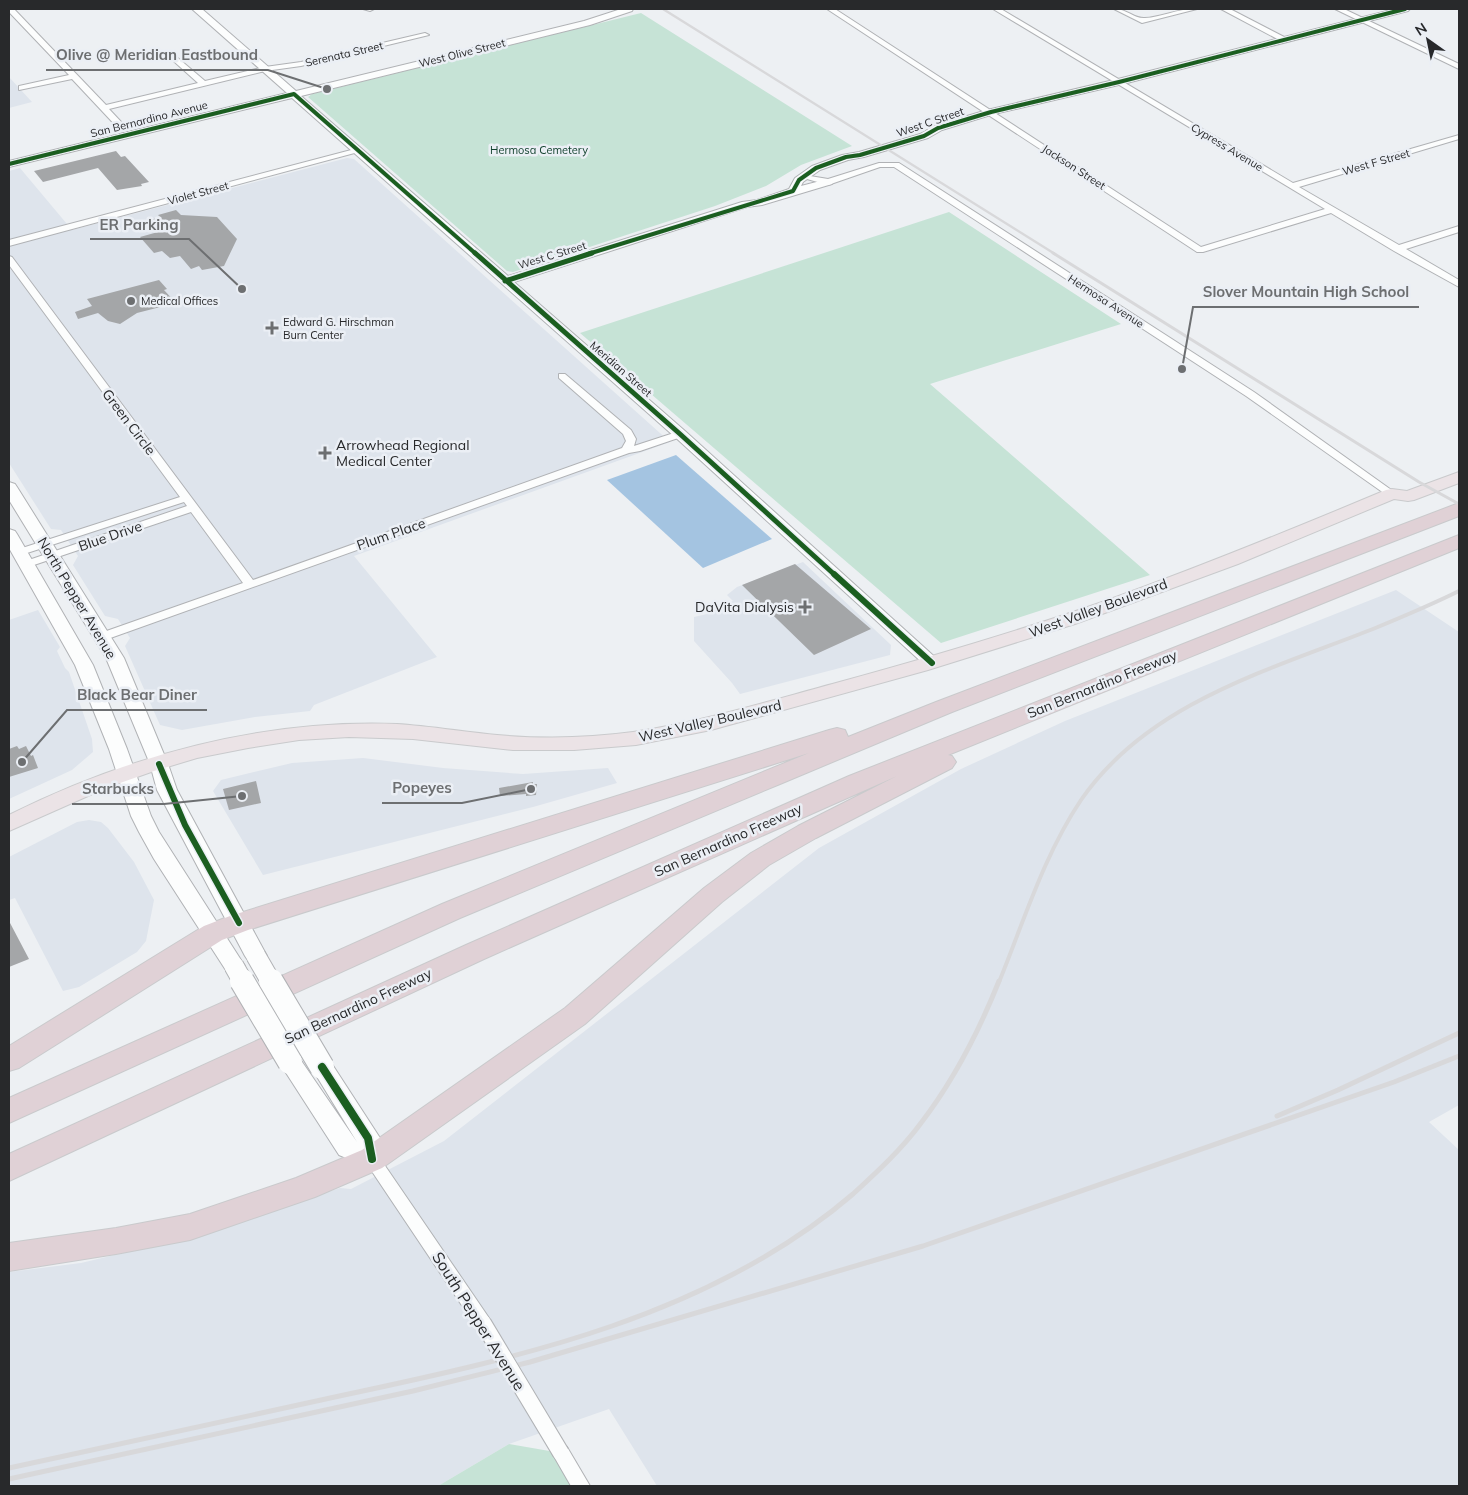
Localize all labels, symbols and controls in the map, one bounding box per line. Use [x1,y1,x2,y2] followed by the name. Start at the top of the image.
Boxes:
[1403,15,1453,65] north arrow
[1412,19,1430,40] text: N
[417,35,507,70] street label: West Olive Street
[304,38,384,70] street label: Serenata Street
[46,40,268,70] callout: Olive @ Meridian Eastbound
[56,45,258,64] text: Olive @ Meridian Eastbound
[89,98,209,140] street label: San Bernardino Avenue
[894,104,966,140] street label: West C Street
[1188,120,1266,174] street label: Cypress Avenue
[1040,141,1108,193] street label: Jackson Street
[490,143,588,157] park label: Hermosa Cemetery
[1341,146,1411,178] street label: West F Street
[166,178,230,208] street label: Violet Street
[90,209,189,239] callout: ER Parking
[100,215,178,234] text: ER Parking
[516,238,588,272] street label: West C Street
[1065,271,1147,331] street label: Hermosa Avenue
[1193,277,1419,307] callout: Slover Mountain High School
[1203,282,1409,301] text: Slover Mountain High School
[141,294,218,308] place label: Medical Offices
[125,295,137,307] marker: Medical Offices
[283,315,394,342] place label: Edward G. Hirschman Burn Center
[265,321,279,335] marker: Edward G. Hirschman Burn Center
[587,338,655,400] street label: Meridian Street
[98,385,160,459] street label: Green Circle
[336,436,470,470] place label: Arrowhead Regional Medical Center
[318,446,332,460] marker: Arrowhead Regional Medical Center
[354,514,428,554] street label: Plum Place
[76,517,144,555] street label: Blue Drive
[33,534,121,662] street label: North Pepper Avenue
[1026,575,1170,641] street label: West Valley Boulevard
[695,598,794,616] place label: DaVita Dialysis
[798,600,812,614] marker: DaVita Dialysis
[1024,645,1180,722] street label: San Bernardino Freeway
[67,680,207,710] callout: Black Bear Diner
[77,685,197,704] text: Black Bear Diner
[637,696,783,746] street label: West Valley Boulevard
[382,773,462,803] callout: Popeyes
[72,774,164,804] callout: Starbucks
[392,778,452,797] text: Popeyes
[82,779,154,798] text: Starbucks
[651,799,805,881] street label: San Bernardino Freeway
[282,964,435,1048] street label: San Bernardino Freeway
[428,1248,530,1394] street label: South Pepper Avenue

